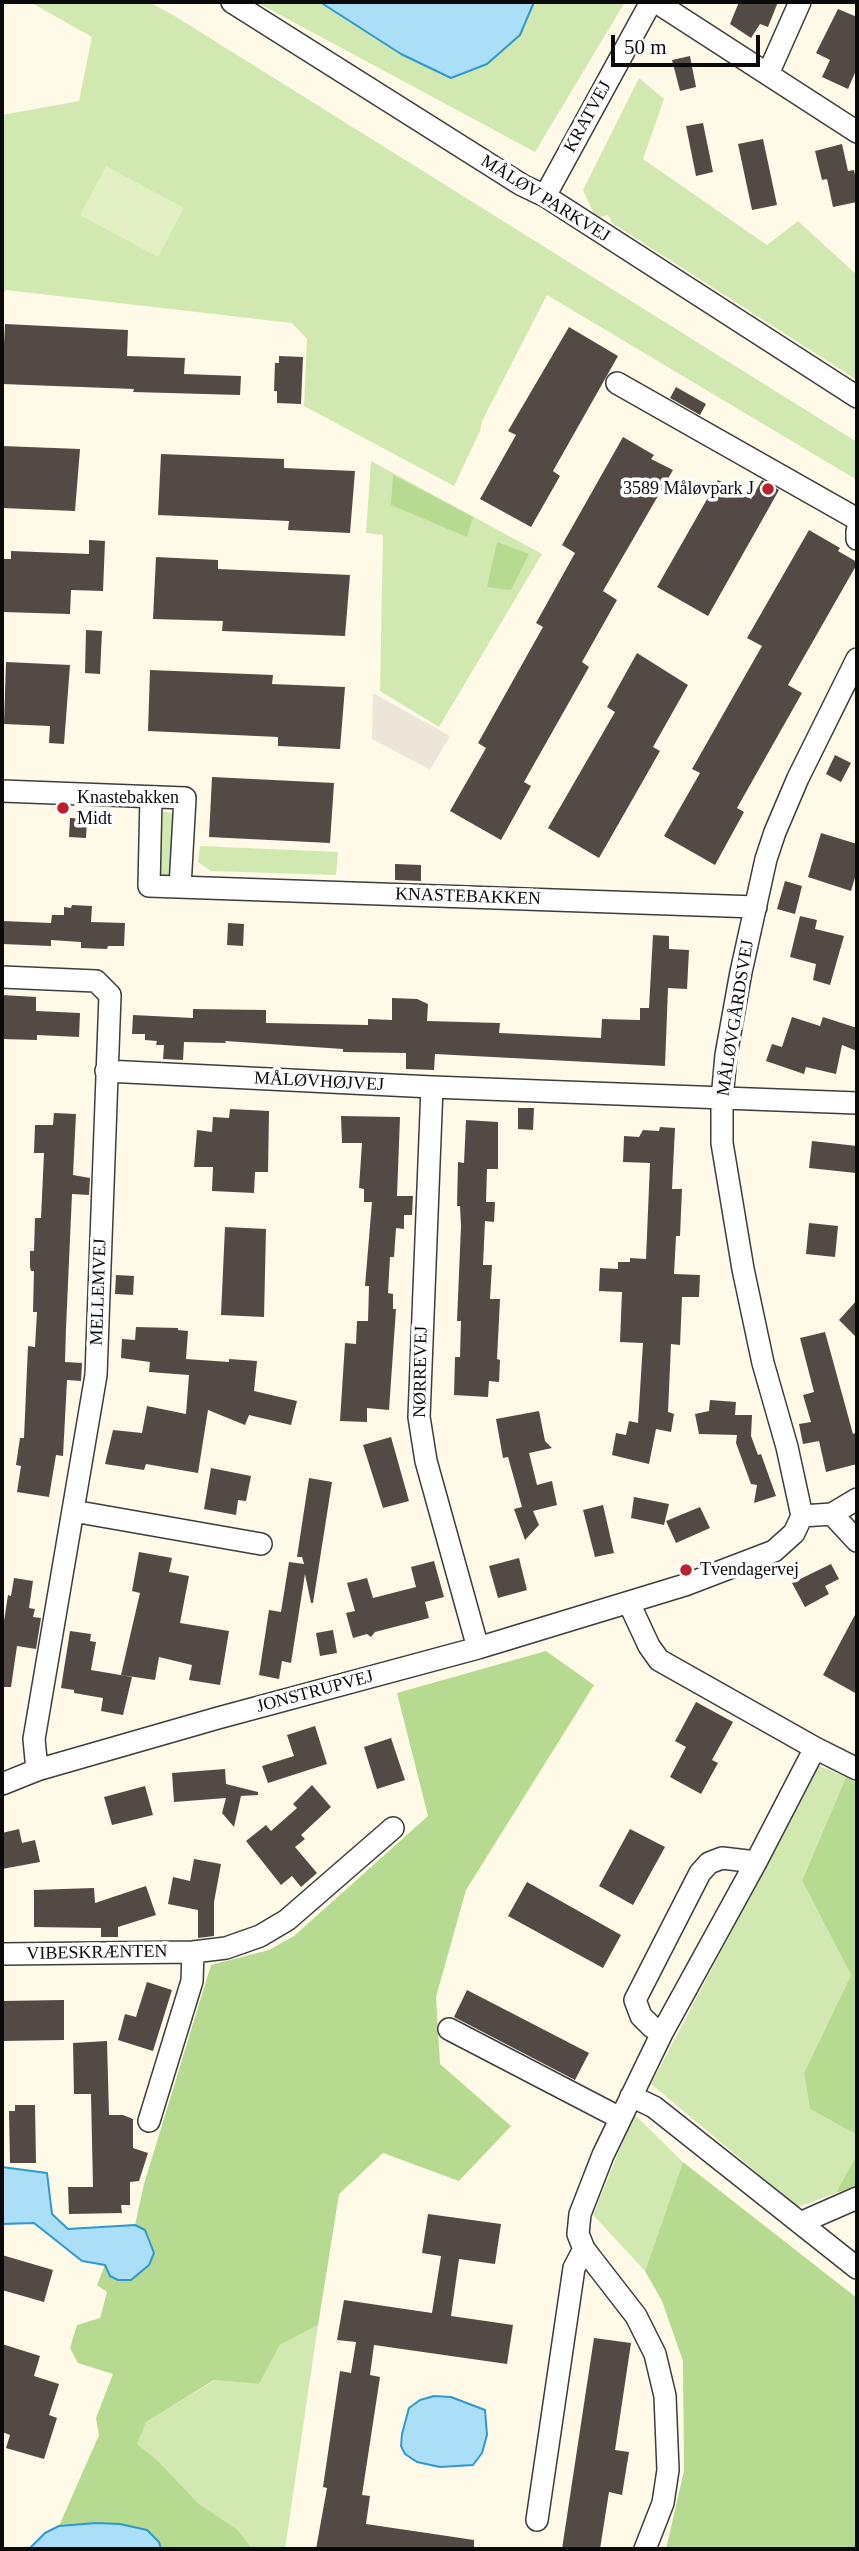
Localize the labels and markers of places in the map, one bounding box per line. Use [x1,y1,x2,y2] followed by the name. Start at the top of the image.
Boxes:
[623,478,754,500] place label: 3589 Måløvpark J
[760,481,776,497] marker: 3589 Måløvpark J
[77,787,179,830] place label: Knastebakken Midt
[55,800,71,816] marker: Knastebakken Midt
[700,1559,799,1581] place label: Tvendagervej
[678,1562,694,1578] marker: Tvendagervej

